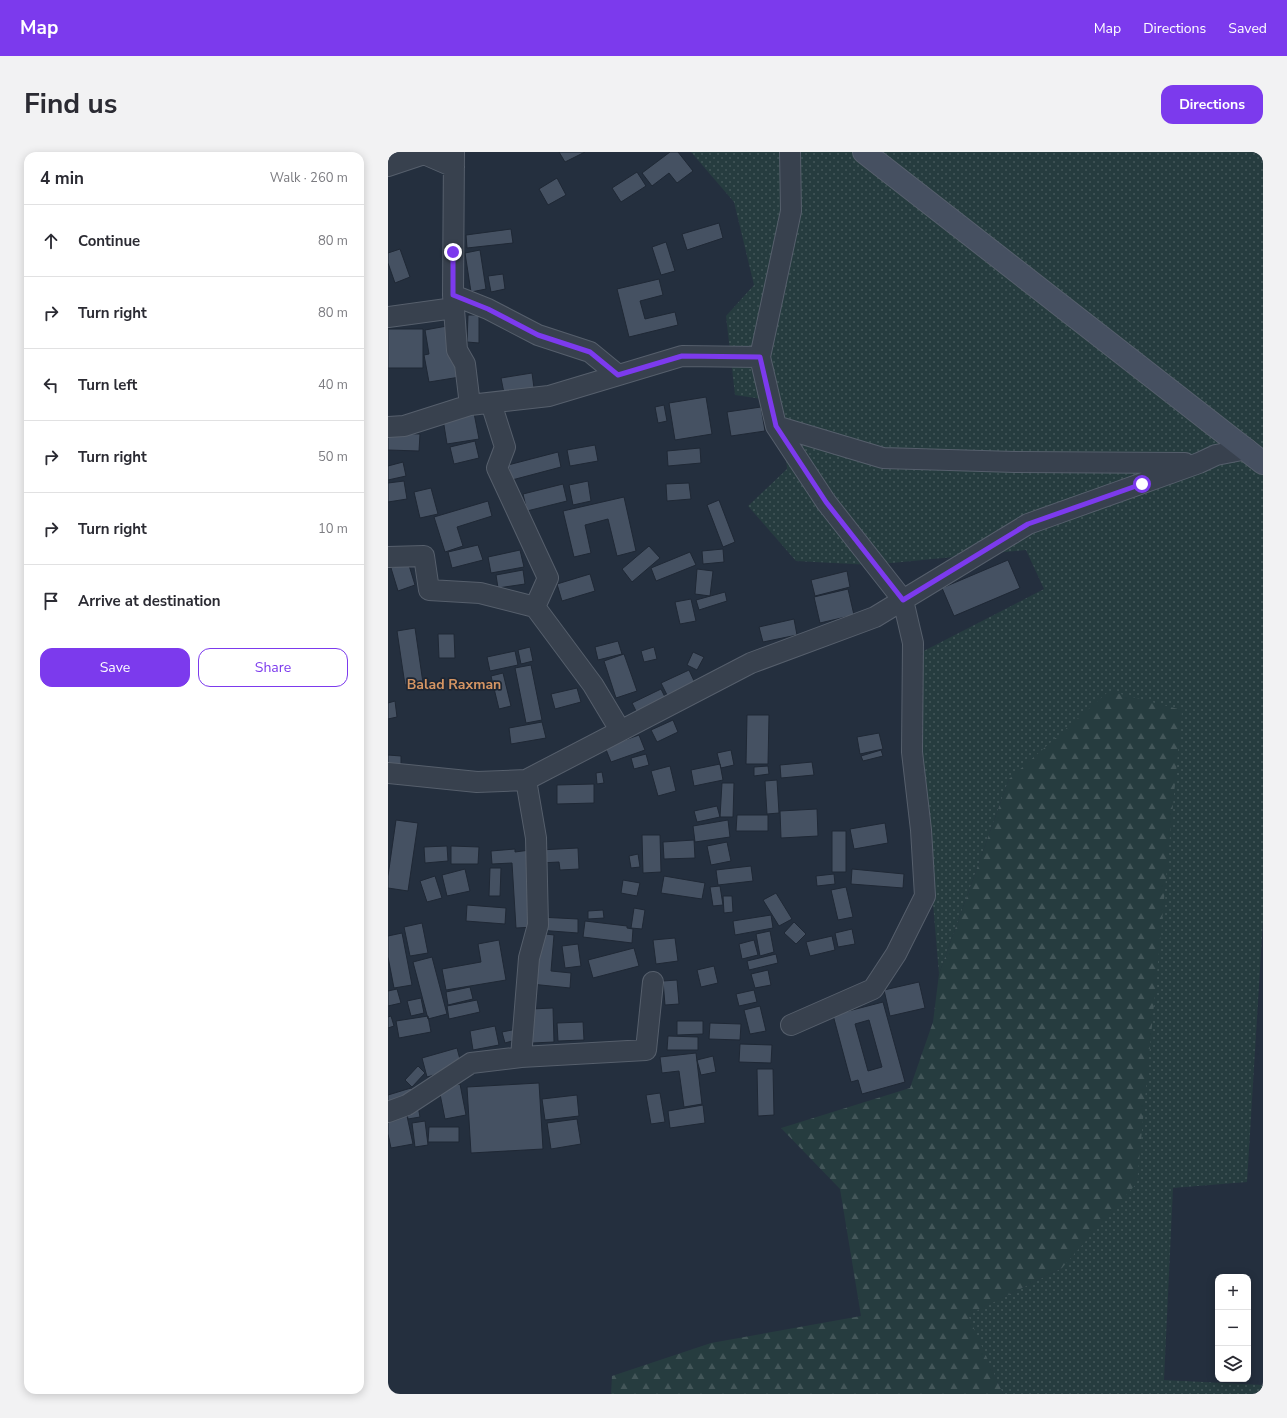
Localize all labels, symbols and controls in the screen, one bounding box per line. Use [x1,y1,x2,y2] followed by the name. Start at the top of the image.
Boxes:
[20,15,58,41] text: Map
[1094,19,1121,38] text: Map
[1143,19,1206,38] text: Directions
[1228,19,1267,38] text: Saved
[24,85,118,123] text: Find us
[1161,85,1263,124] button: Directions
[40,167,84,190] text: 4 min
[270,169,348,187] text: Walk · 260 m
[40,230,62,252] icon: ahead
[78,231,140,251] text: Continue
[318,232,348,250] text: 80 m
[444,243,462,261] route end
[40,302,62,324] icon: right
[78,303,147,323] text: Turn right
[318,304,348,322] text: 80 m
[40,374,62,396] icon: left
[78,375,137,395] text: Turn left
[318,376,348,394] text: 40 m
[40,446,62,468] icon: right
[78,447,147,467] text: Turn right
[318,448,348,466] text: 50 m
[1133,475,1151,493] route start
[40,518,62,540] icon: right
[78,519,147,539] text: Turn right
[318,520,348,538] text: 10 m
[40,590,62,612] icon: arrive
[78,591,221,611] text: Arrive at destination
[40,648,190,687] button: Save
[198,648,348,687] button: Share
[407,675,501,694] district label: Balad Raxman
[1215,1274,1251,1382] map controls
[1215,1274,1251,1310] button: +
[1215,1310,1251,1346] button: −
[1215,1346,1251,1382] button: layers

